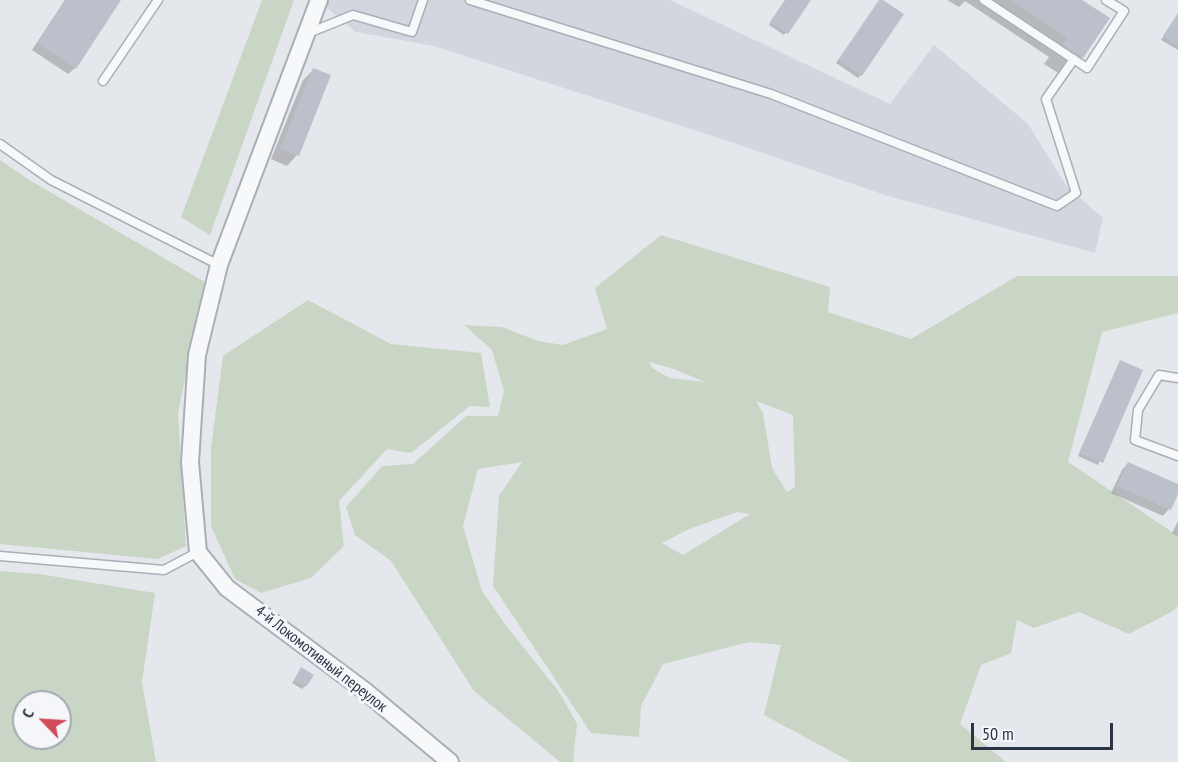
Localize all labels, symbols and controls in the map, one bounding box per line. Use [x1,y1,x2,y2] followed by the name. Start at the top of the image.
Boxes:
[251,602,391,716] street label: 4-й Локомотивный переулок
[12,690,72,750] north arrow
[17,706,38,721] text: С
[974,711,1116,749] scale bar
[982,722,1014,745] text: 50 m

